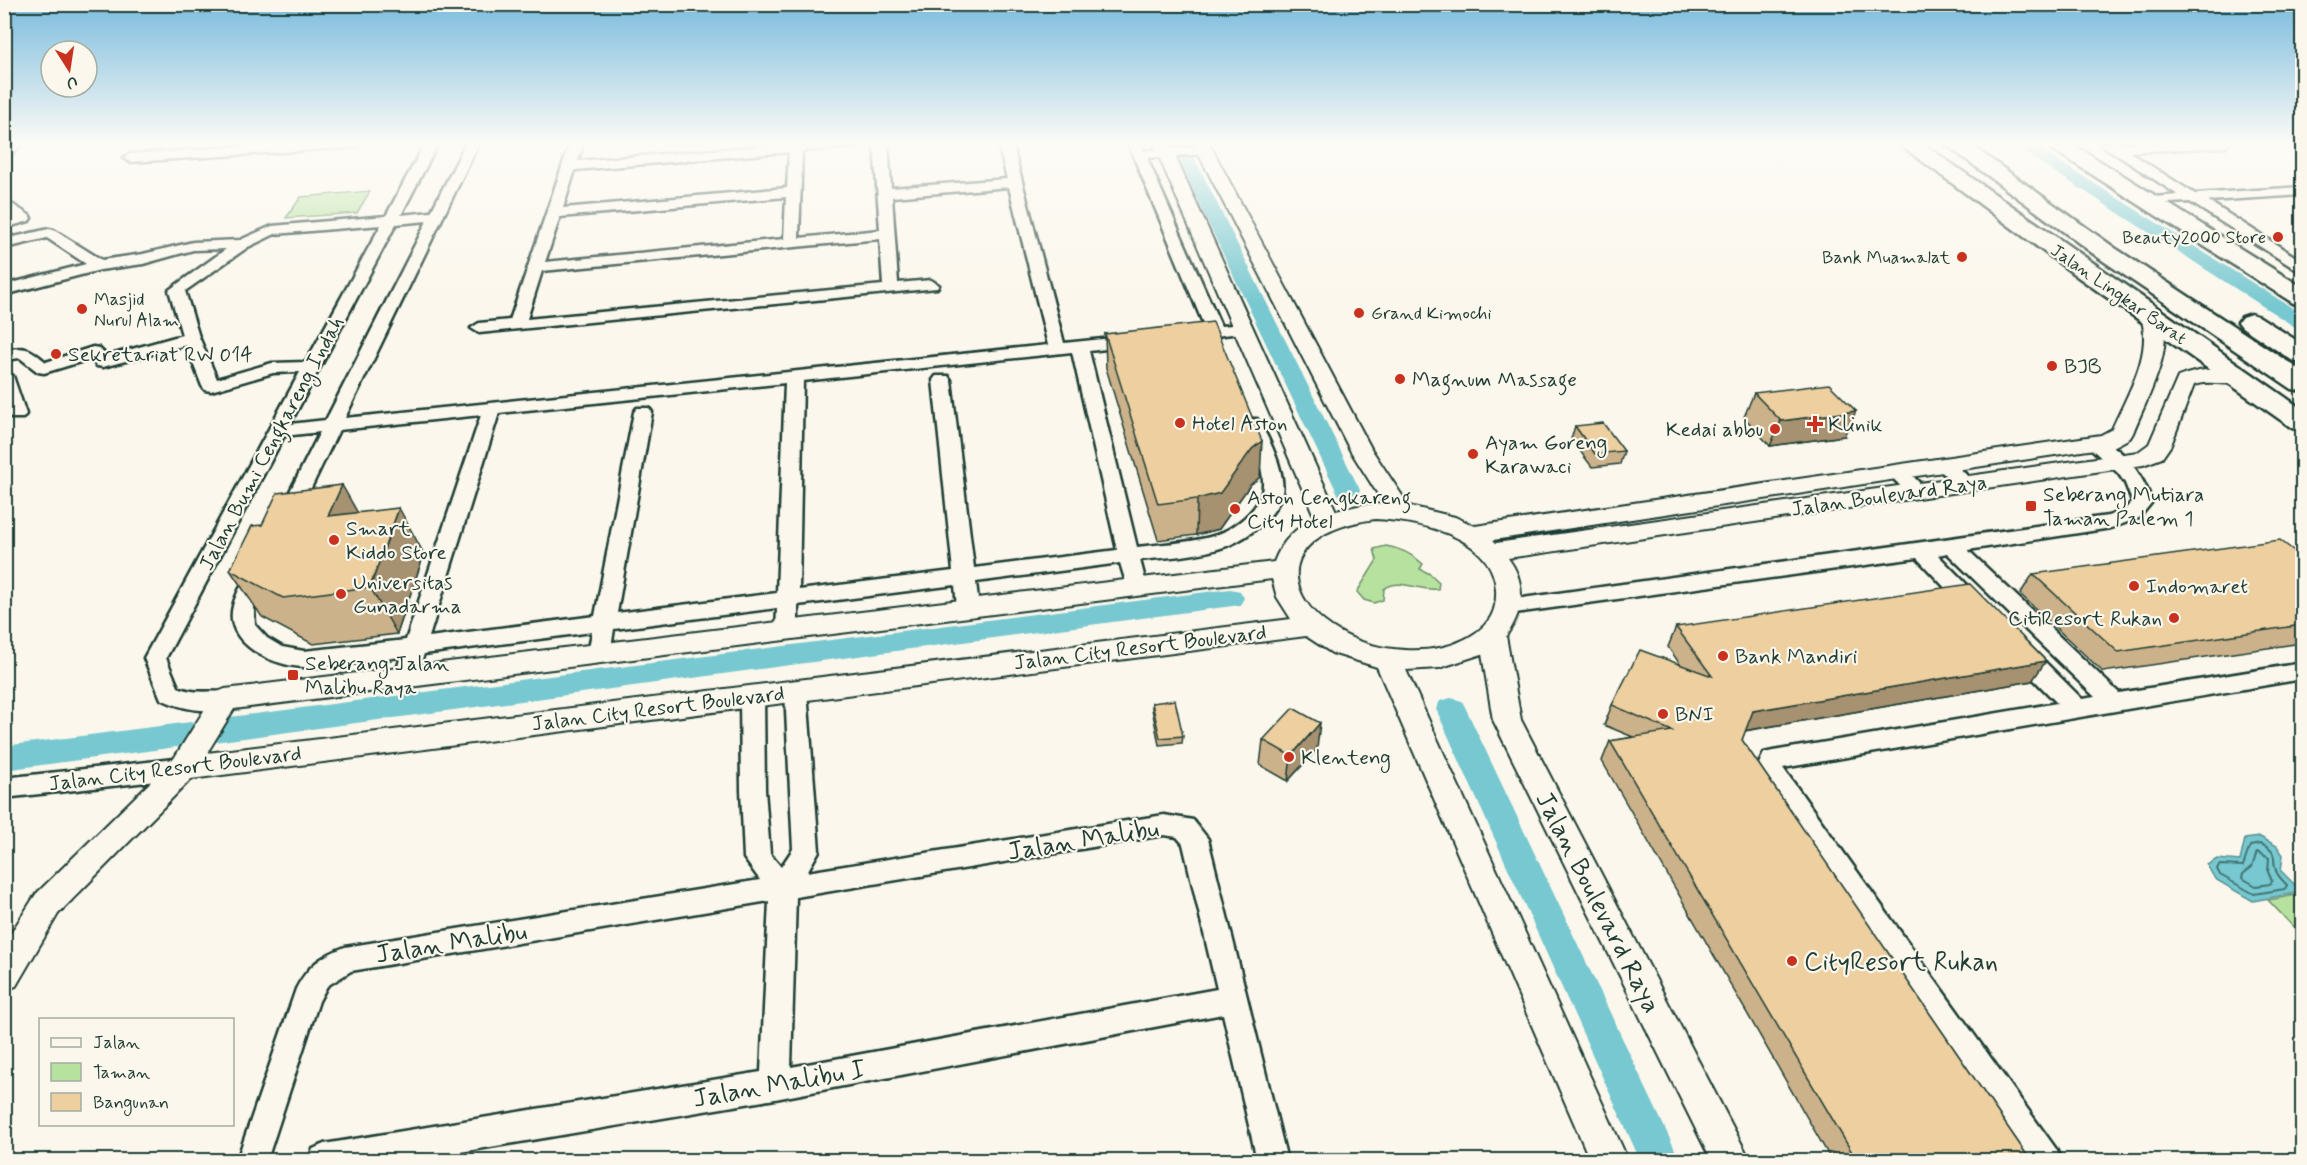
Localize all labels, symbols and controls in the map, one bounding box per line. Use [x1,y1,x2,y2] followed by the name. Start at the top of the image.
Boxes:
[39,39,99,99] north arrow
[65,71,79,94] text: U
[2122,226,2266,250] place label: Beauty2000 Store
[2271,230,2285,244] marker: Beauty2000 Store
[2045,239,2192,352] street label: Jalan Lingkar Barat
[1822,246,1950,270] place label: Bank Muamalat
[1955,250,1969,264] marker: Bank Muamalat
[94,288,179,333] place label: Masjid Nurul Alam
[75,302,89,316] marker: Masjid Nurul Alam
[1371,302,1492,326] place label: Grand Kimochi
[1352,306,1366,320] marker: Grand Kimochi
[193,312,353,576] street label: Jalan Bumi Cengkareng Indah
[68,341,253,369] place label: Sekretariat RW 014
[49,347,63,361] marker: Sekretariat RW 014
[2064,353,2102,381] place label: BJB
[2045,359,2059,373] marker: BJB
[1412,366,1577,396] place label: Magnum Massage
[1393,372,1407,386] marker: Magnum Massage
[1192,410,1288,438] place label: Hotel Aston
[1828,411,1882,439] place label: Klinik
[1806,415,1824,433] marker: Klinik
[1173,416,1187,430] marker: Hotel Aston
[1666,416,1763,444] place label: Kedai abbu
[1768,422,1782,436] marker: Kedai abbu
[1485,429,1607,481] place label: Ayam Goreng Karawaci
[1466,447,1480,461] marker: Ayam Goreng Karawaci
[1790,468,1989,524] street label: Jalan Boulevard Raya
[2043,481,2204,533] place label: Seberang Mutiara Taman Palem 1
[1247,484,1411,536] place label: Aston Cengkareng City Hotel
[2024,499,2038,513] marker: Seberang Mutiara Taman Palem 1
[1228,502,1242,516] marker: Aston Cengkareng City Hotel
[346,515,447,567] place label: Smart Kiddo Store
[327,533,341,547] marker: Smart Kiddo Store
[353,569,461,621] place label: Universitas Gunadarma
[2146,573,2248,601] place label: Indomaret
[2127,579,2141,593] marker: Indomaret
[334,587,348,601] marker: Universitas Gunadarma
[2008,605,2162,633] place label: CitiResort Rukan
[2167,611,2181,625] marker: CitiResort Rukan
[1012,619,1268,677] street label: Jalan City Resort Boulevard
[1735,643,1858,671] place label: Bank Mandiri
[1716,649,1730,663] marker: Bank Mandiri
[305,650,450,702] place label: Seberang Jalan Malibu Raya
[286,668,300,682] marker: Seberang Jalan Malibu Raya
[530,680,786,738] street label: Jalan City Resort Boulevard
[1675,701,1714,729] place label: BNI
[1656,707,1670,721] marker: BNI
[47,740,303,798] street label: Jalan City Resort Boulevard
[1301,744,1391,773] place label: Klenteng
[1282,750,1296,764] marker: Klenteng
[1527,786,1668,1019] street label: Jalan Boulevard Raya
[1005,812,1161,870] street label: Jalan Malibu
[373,915,529,973] street label: Jalan Malibu
[1804,946,1998,980] place label: CityResort Rukan
[1785,954,1799,968] marker: CityResort Rukan
[39,1018,234,1126] legend
[93,1031,140,1055] text: Jalan
[690,1053,868,1117] street label: Jalan Malibu I
[93,1061,150,1085] text: Taman
[93,1091,169,1116] text: Bangunan

